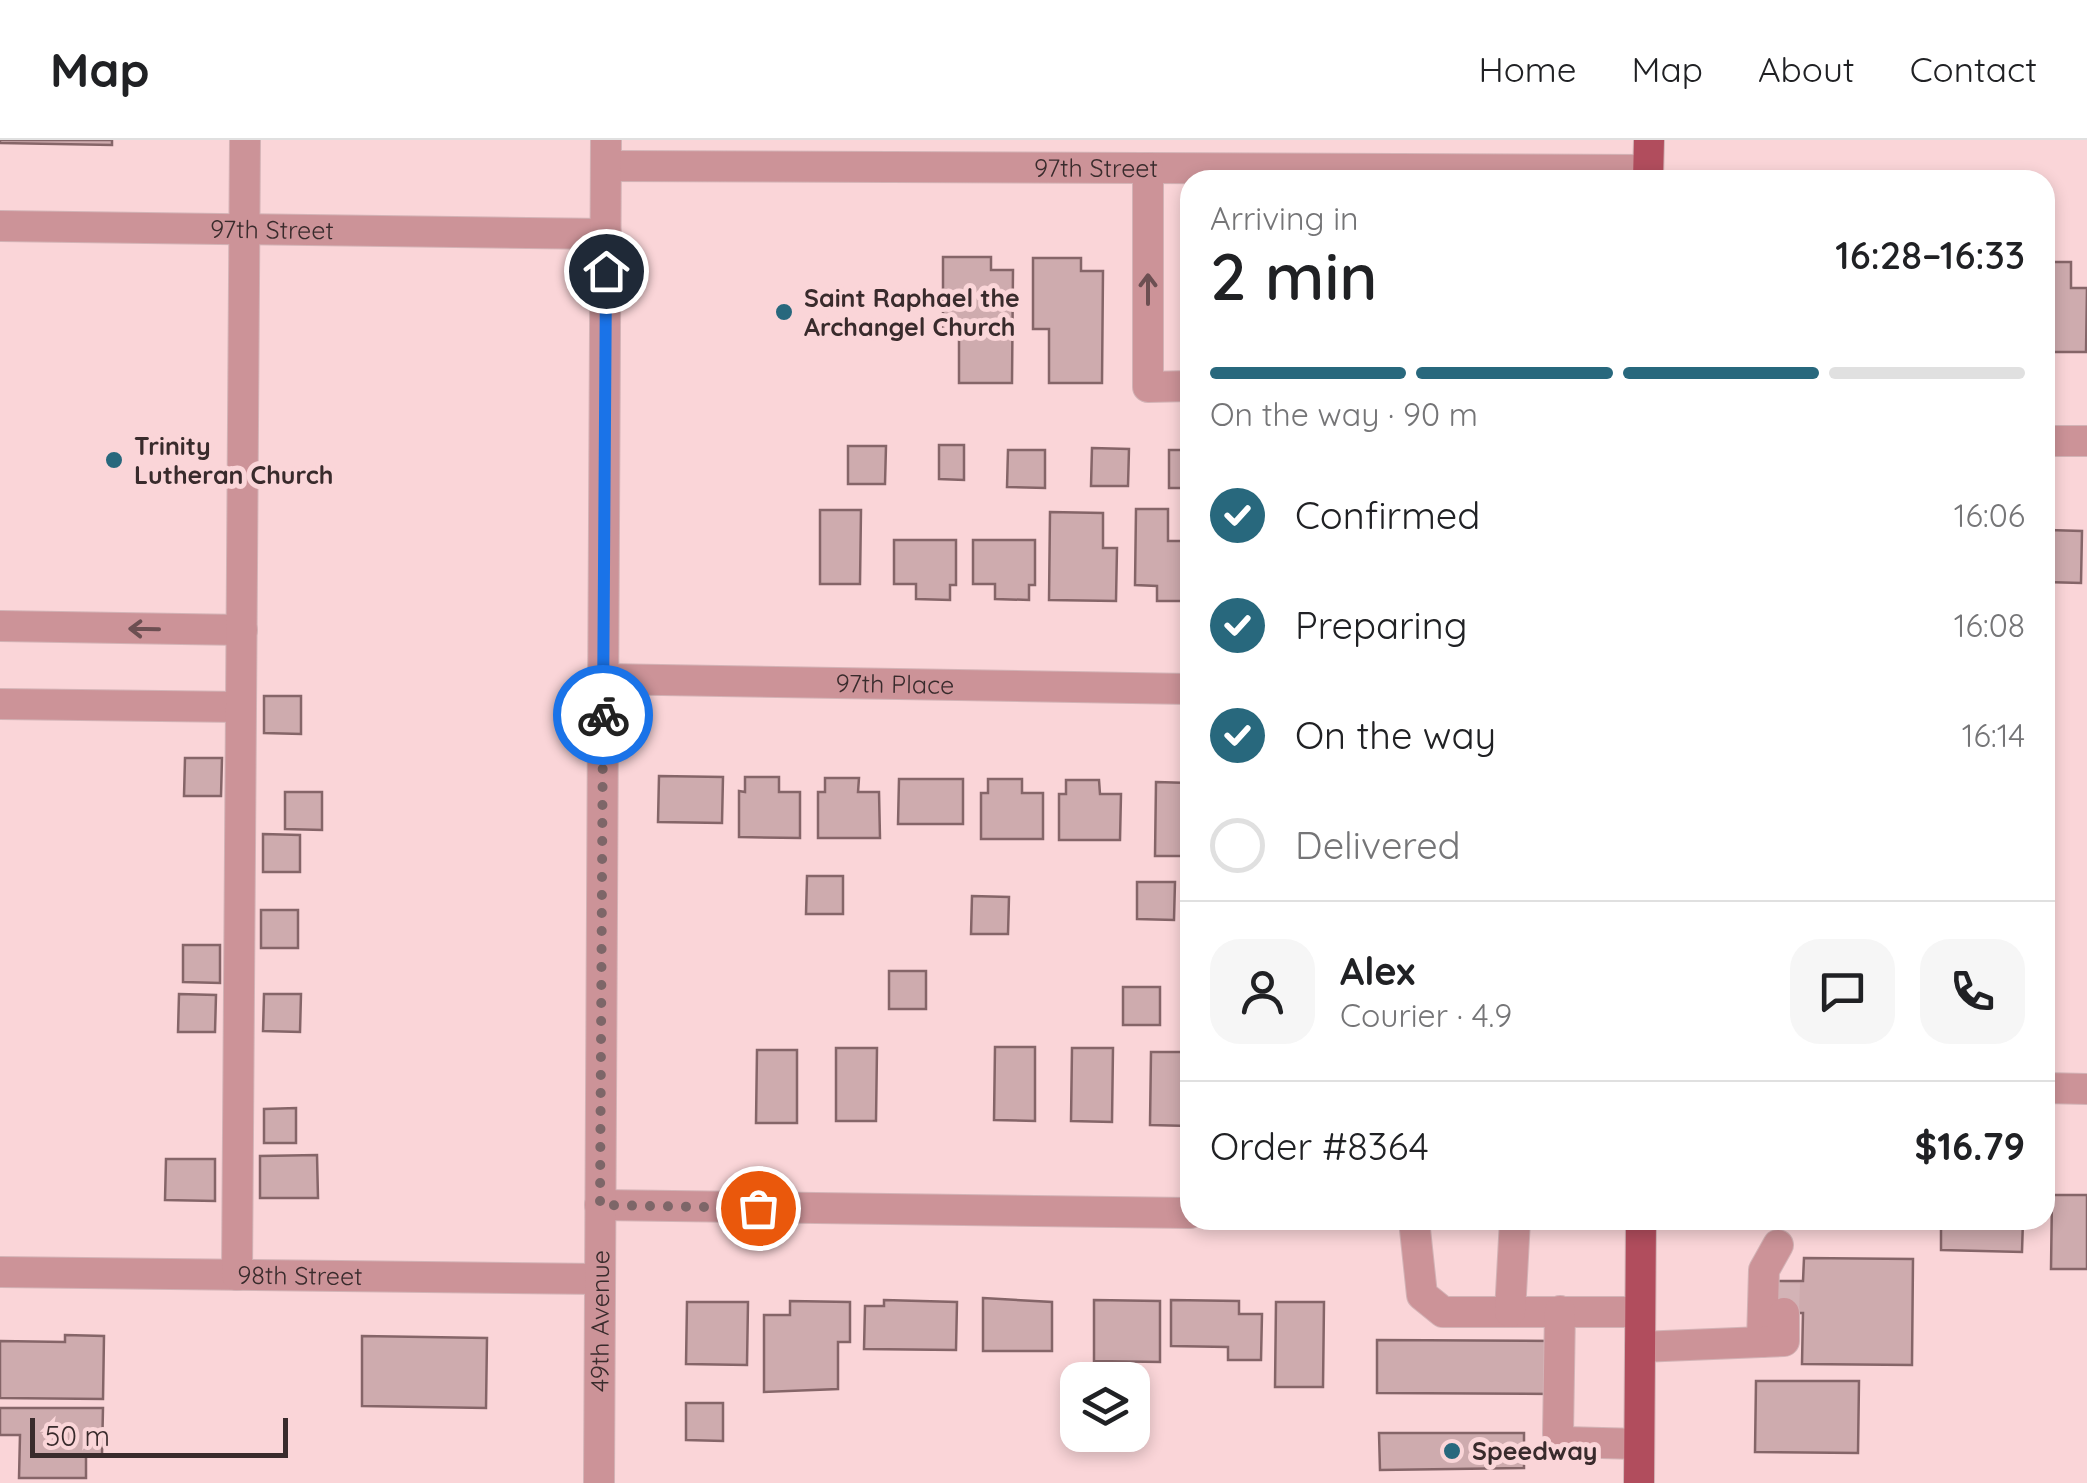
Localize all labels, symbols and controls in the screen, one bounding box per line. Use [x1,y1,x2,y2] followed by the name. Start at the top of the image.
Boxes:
[50,39,150,99] text: Map
[1479,47,1577,91] text: Home
[1632,47,1703,91] text: Map
[1758,47,1855,91] text: About
[1910,47,2037,91] text: Contact
[1034,152,1158,183] street label: 97th Street
[1210,198,1359,238] text: Arriving in
[210,213,334,245] street label: 97th Street
[564,229,649,314] pin
[1835,231,2025,279] text: 16:28–16:33
[1210,235,1378,316] text: 2 min
[579,244,634,299] icon: home
[1138,274,1158,306] one-way arrow
[804,282,1020,342] place label: Saint Raphael the Archangel Church
[773,301,795,323] marker: Saint Raphael the Archangel Church
[1210,394,1478,434] text: On the way · 90 m
[134,430,333,490] place label: Trinity Lutheran Church
[103,449,125,471] marker: Trinity Lutheran Church
[1210,488,1265,543] icon: check
[1295,491,1480,539] text: Confirmed
[1954,495,2025,535] text: 16:06
[1210,598,1265,653] icon: check
[1295,601,1467,649] text: Preparing
[1954,605,2025,645] text: 16:08
[129,619,161,638] one-way arrow
[553,665,653,765] courier
[835,667,954,700] street label: 97th Place
[576,688,631,743] icon: bike
[1210,708,1265,763] icon: check
[1295,711,1496,759] text: On the way
[1962,715,2025,755] text: 16:14
[1295,821,1461,869] text: Delivered
[1210,939,1315,1044] button: person
[1790,939,1895,1044] button: chat
[1920,939,2025,1044] button: phone
[1340,947,1415,995] text: Alex
[1340,995,1512,1035] text: Courier · 4.9
[1210,1122,1429,1170] text: Order #8364
[1915,1122,2025,1170] text: $16.79
[716,1166,801,1251] pin
[731,1181,786,1236] icon: bag
[583,1250,615,1392] street label: 49th Avenue
[237,1259,363,1291] street label: 98th Street
[1060,1362,1150,1452] map controls
[1060,1362,1150,1452] button: layers
[30,1413,288,1458] scale bar
[45,1418,110,1453] text: 50 m
[1472,1435,1598,1466] place label: Speedway
[1441,1440,1463,1462] marker: Speedway

